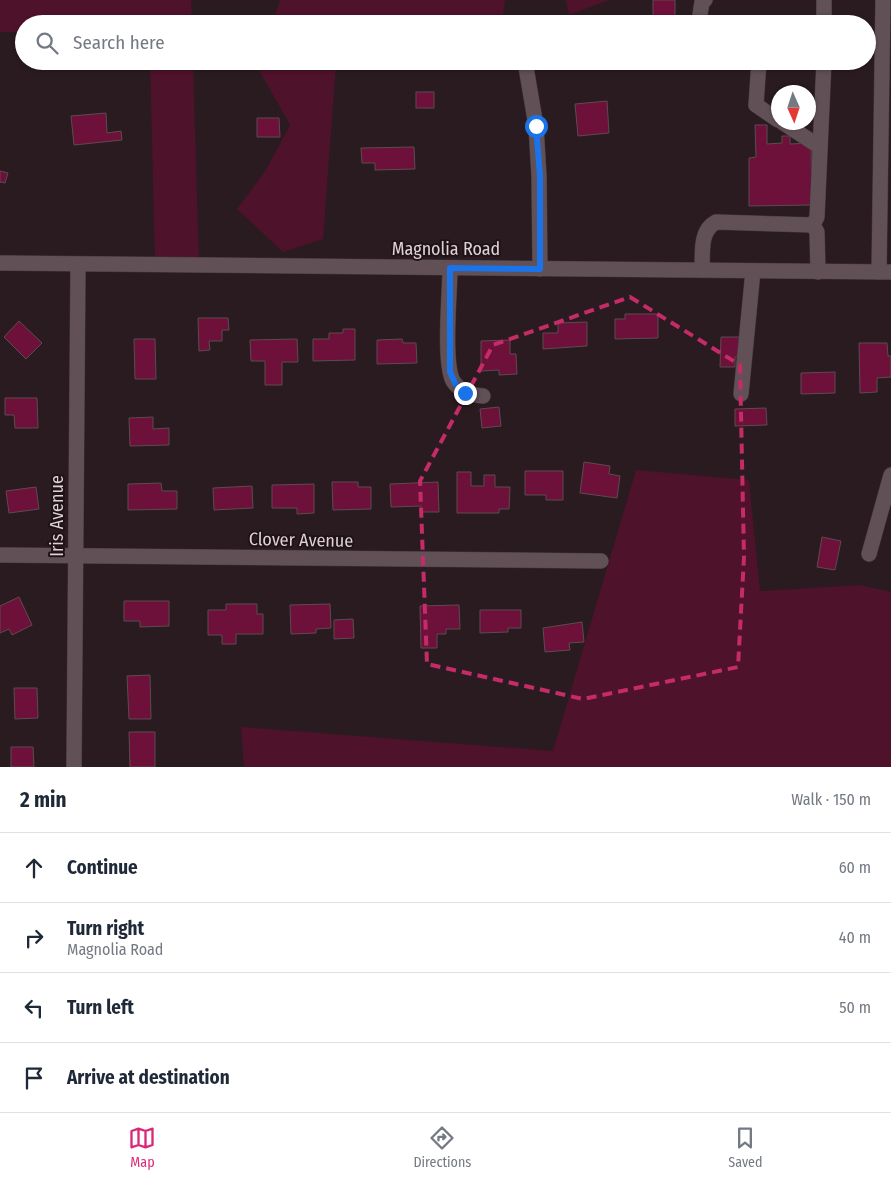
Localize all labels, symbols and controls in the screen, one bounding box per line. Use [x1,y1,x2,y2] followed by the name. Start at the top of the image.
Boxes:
[15,15,876,70] search box
[33,29,61,57] icon: search
[73,31,165,54] text: Search here
[771,85,816,130] north arrow
[525,115,548,138] route start
[392,238,500,260] street label: Magnolia Road
[454,382,477,405] route end
[46,475,68,557] street label: Iris Avenue
[249,528,354,552] street label: Clover Avenue
[20,787,67,813] text: 2 min
[791,790,871,809] text: Walk · 150 m
[20,854,48,882] icon: ahead
[67,856,138,879] text: Continue
[839,858,871,877] text: 60 m
[67,917,144,940] text: Turn right
[20,924,48,952] icon: right
[839,928,871,947] text: 40 m
[67,940,163,959] text: Magnolia Road
[20,994,48,1022] icon: left
[67,996,134,1019] text: Turn left
[839,998,871,1017] text: 50 m
[20,1064,48,1092] icon: arrive
[67,1066,230,1089] text: Arrive at destination
[128,1124,156,1171] tab: Map
[413,1124,471,1171] tab: Directions
[728,1124,763,1171] tab: Saved

